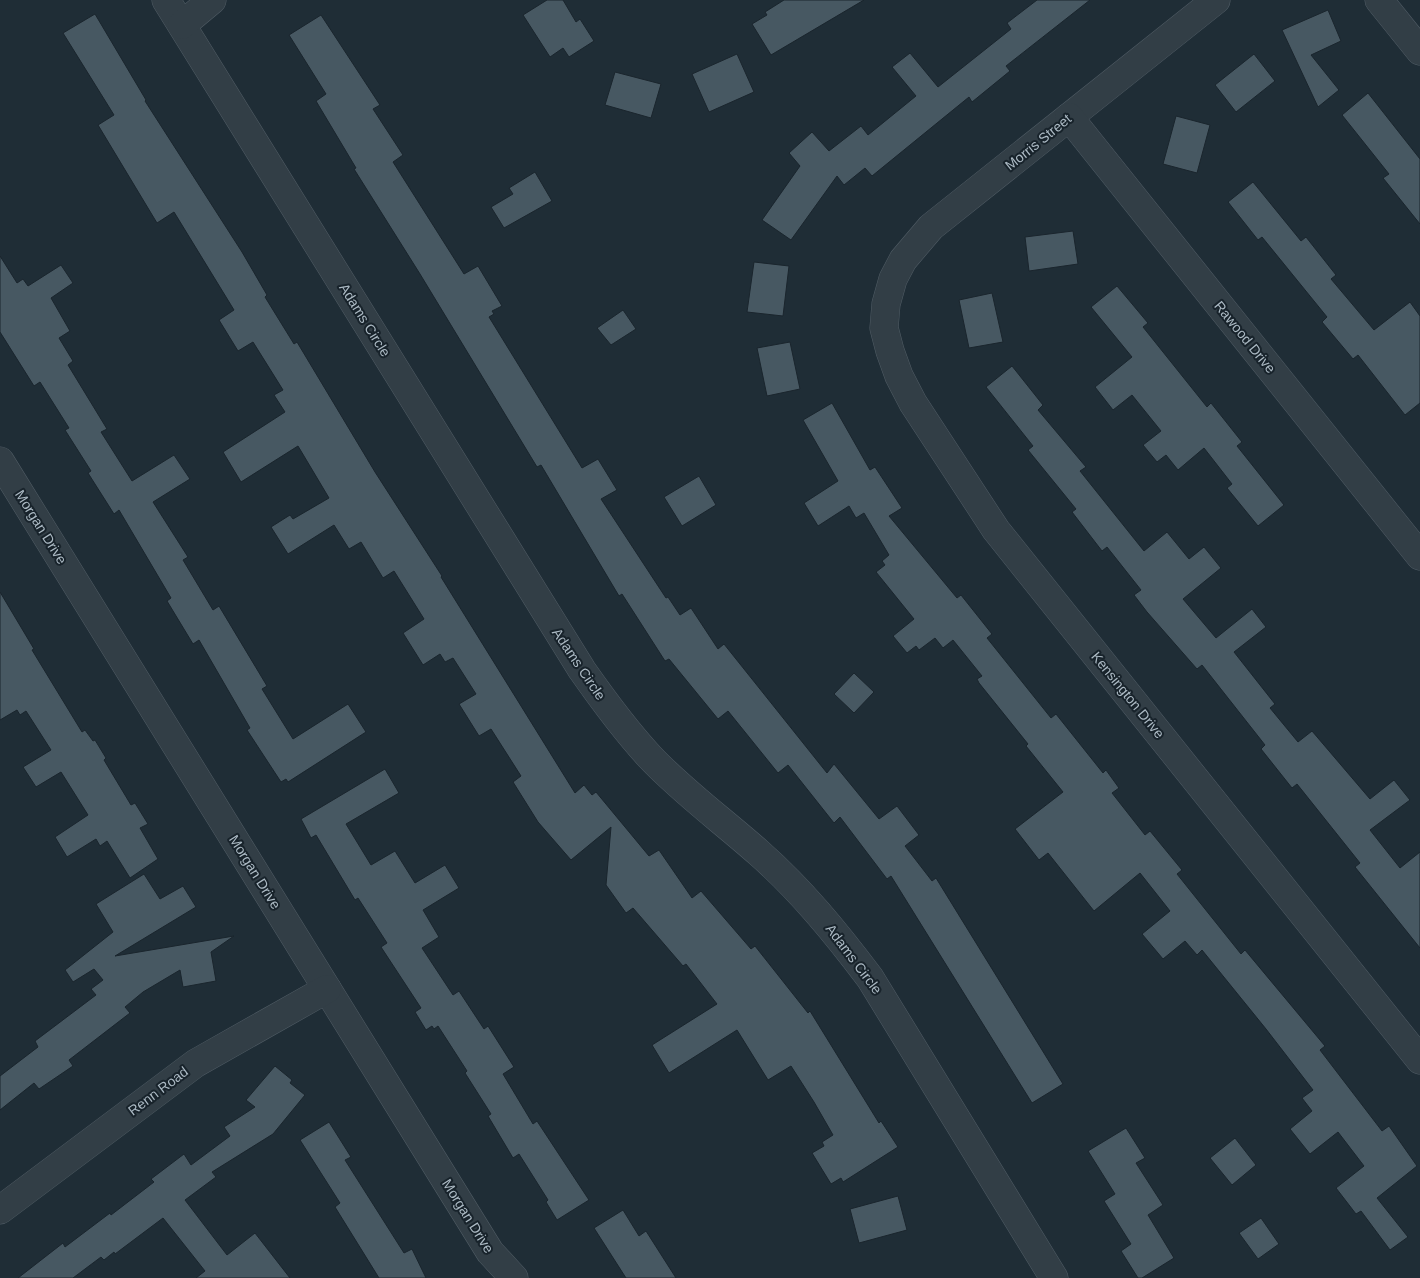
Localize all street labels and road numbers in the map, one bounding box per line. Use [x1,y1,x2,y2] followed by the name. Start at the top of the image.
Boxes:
[1002,111,1074,173] street label: Morris Street
[336,280,394,360] street label: Adams Circle
[1211,298,1279,376] street label: Rawood Drive
[12,487,70,567] street label: Morgan Drive
[549,625,609,703] street label: Adams Circle
[1088,649,1168,742] street label: Kensington Drive
[226,832,284,912] street label: Morgan Drive
[823,921,886,997] street label: Adams Circle
[125,1063,191,1119] street label: Renn Road
[439,1176,497,1256] street label: Morgan Drive

